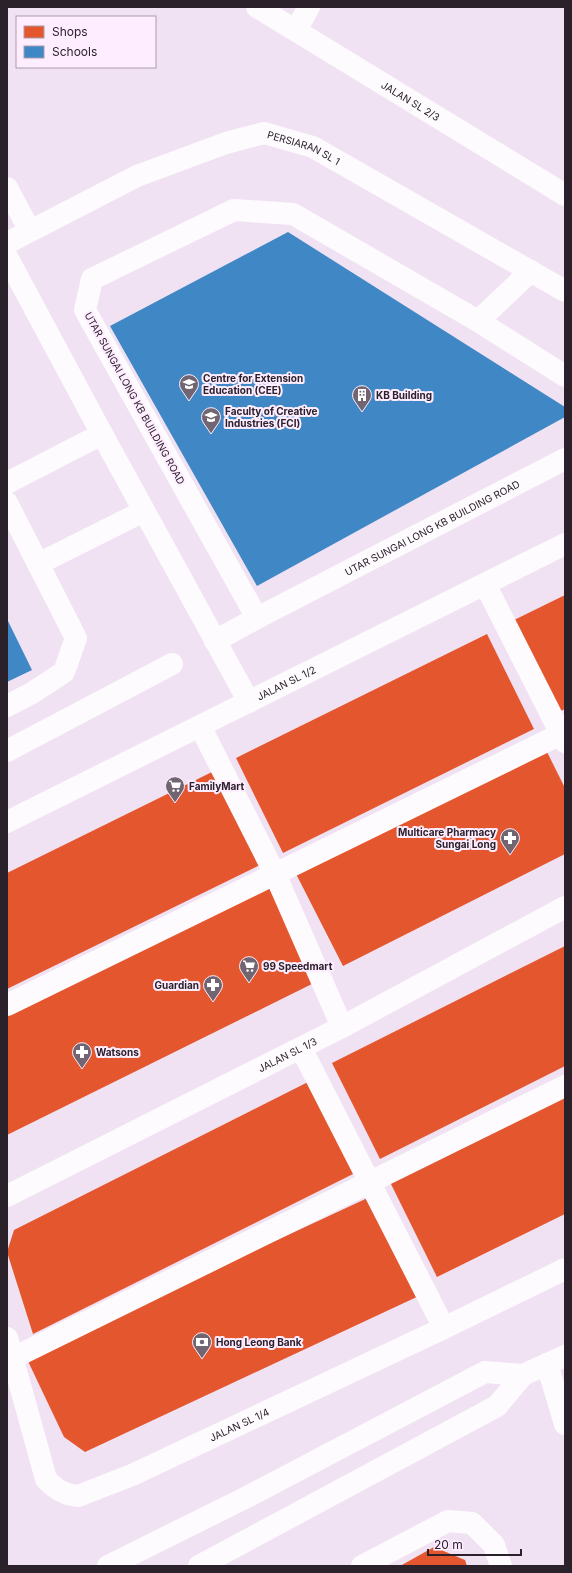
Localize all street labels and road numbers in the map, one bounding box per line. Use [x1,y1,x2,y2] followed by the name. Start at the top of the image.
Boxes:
[379,78,442,123] street label: JALAN SL 2/3
[266,128,342,167] street label: PERSIARAN SL 1
[82,310,188,486] street label: UTAR SUNGAI LONG KB BUILDING ROAD
[343,477,522,578] street label: UTAR SUNGAI LONG KB BUILDING ROAD
[255,663,318,703] street label: JALAN SL 1/2
[256,1035,319,1074] street label: JALAN SL 1/3
[208,1405,271,1444] street label: JALAN SL 1/4

